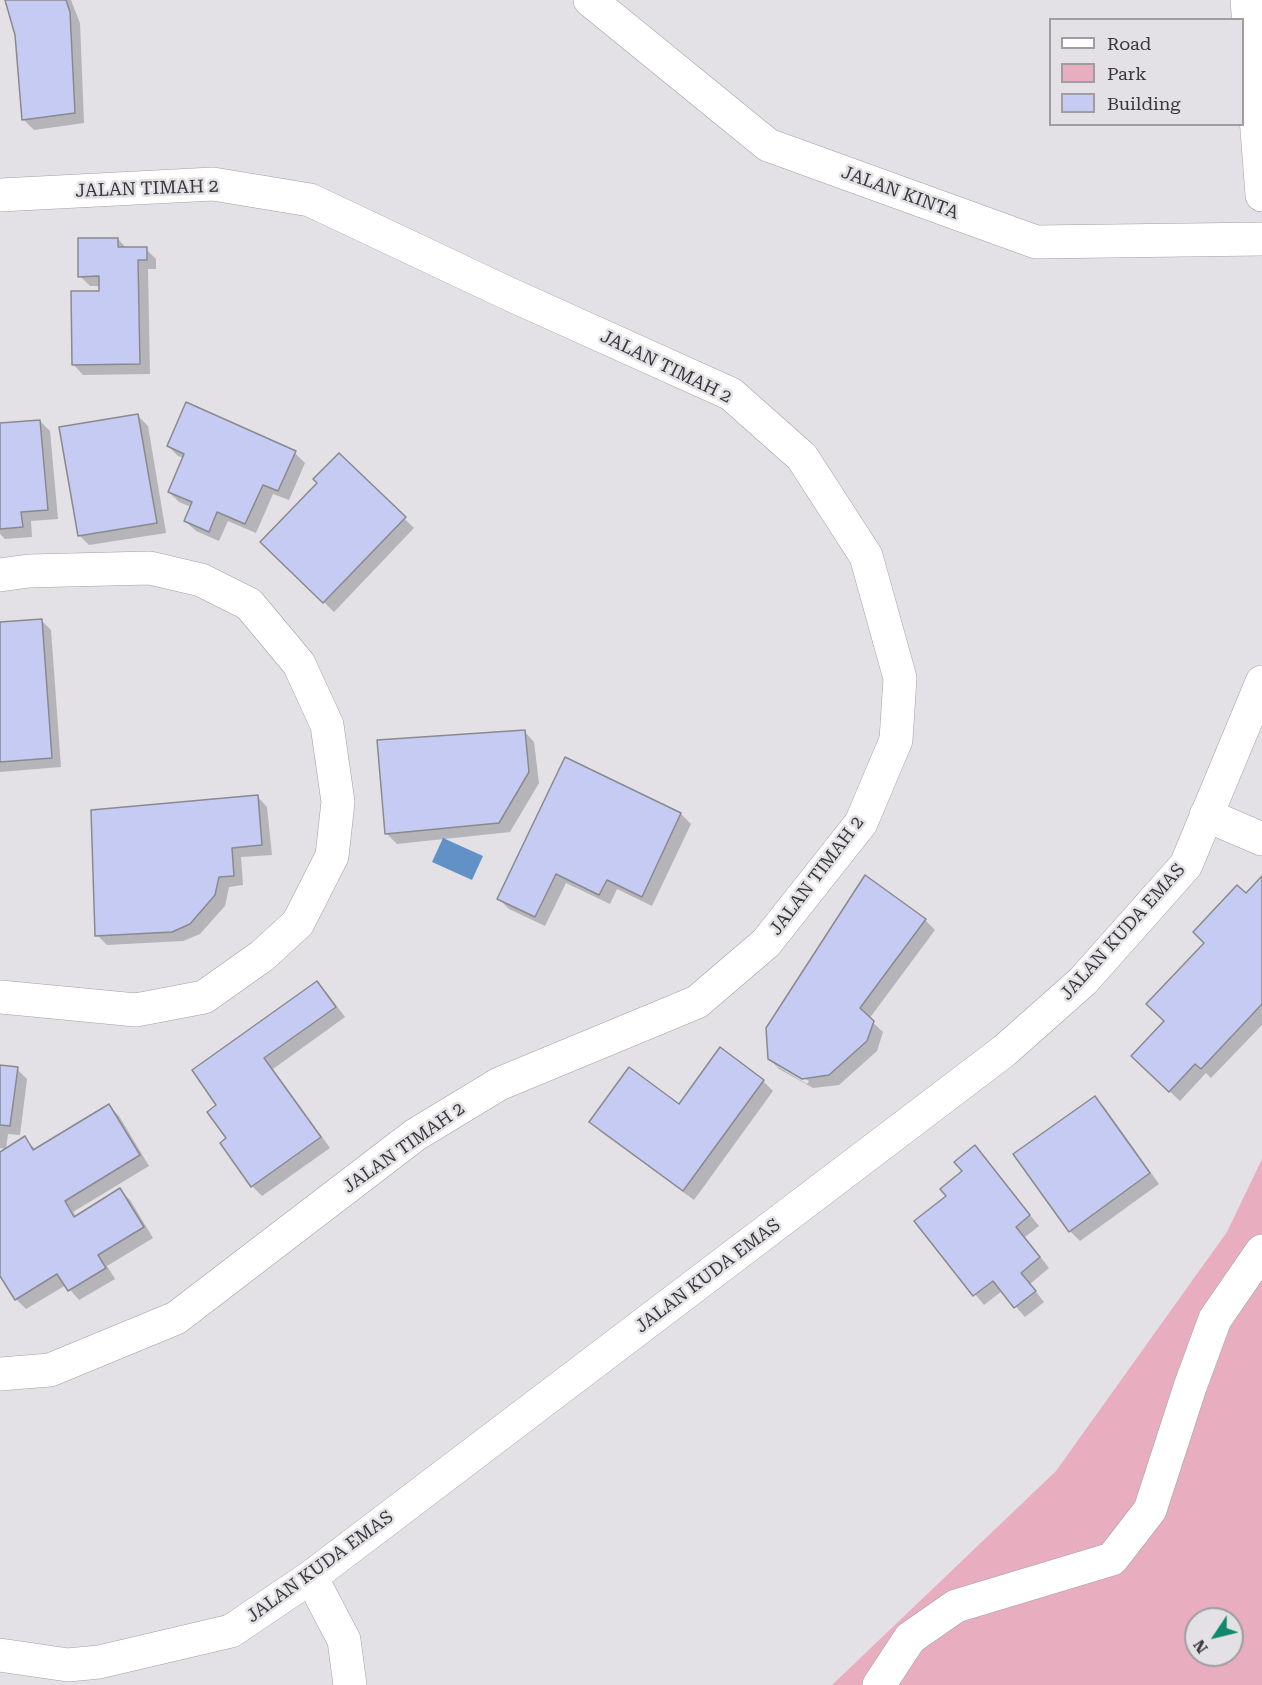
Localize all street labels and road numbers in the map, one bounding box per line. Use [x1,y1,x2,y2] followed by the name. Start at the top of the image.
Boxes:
[838,162,962,224] street label: JALAN KINTA
[75,176,219,202] street label: JALAN TIMAH 2
[597,326,735,408] street label: JALAN TIMAH 2
[765,812,869,940] street label: JALAN TIMAH 2
[1056,859,1190,1005] street label: JALAN KUDA EMAS
[339,1098,469,1198] street label: JALAN TIMAH 2
[631,1214,785,1338] street label: JALAN KUDA EMAS
[242,1507,398,1627] street label: JALAN KUDA EMAS

